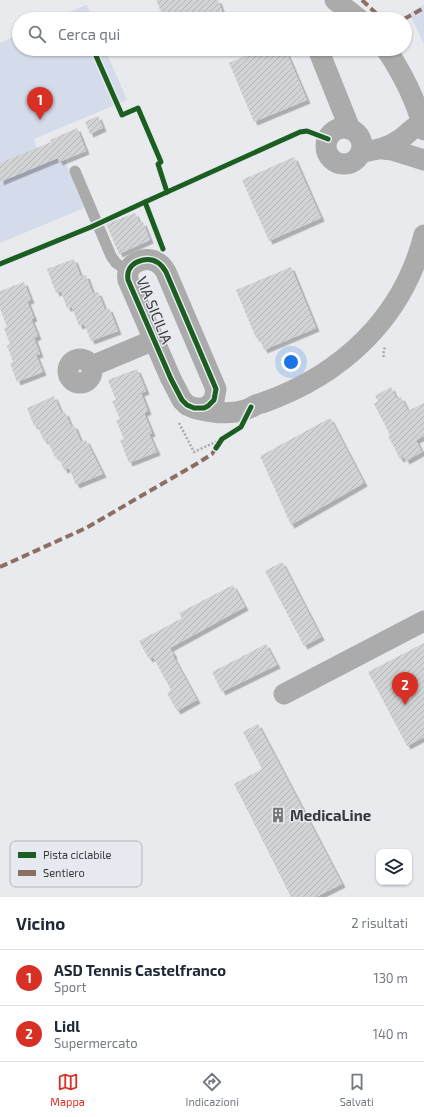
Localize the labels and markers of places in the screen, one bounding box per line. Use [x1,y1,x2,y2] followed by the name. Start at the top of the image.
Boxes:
[27,87,53,120] pin: 1
[392,672,418,705] pin: 2
[269,806,287,824] building icon: MedicaLine
[290,806,371,824] place label: MedicaLine

